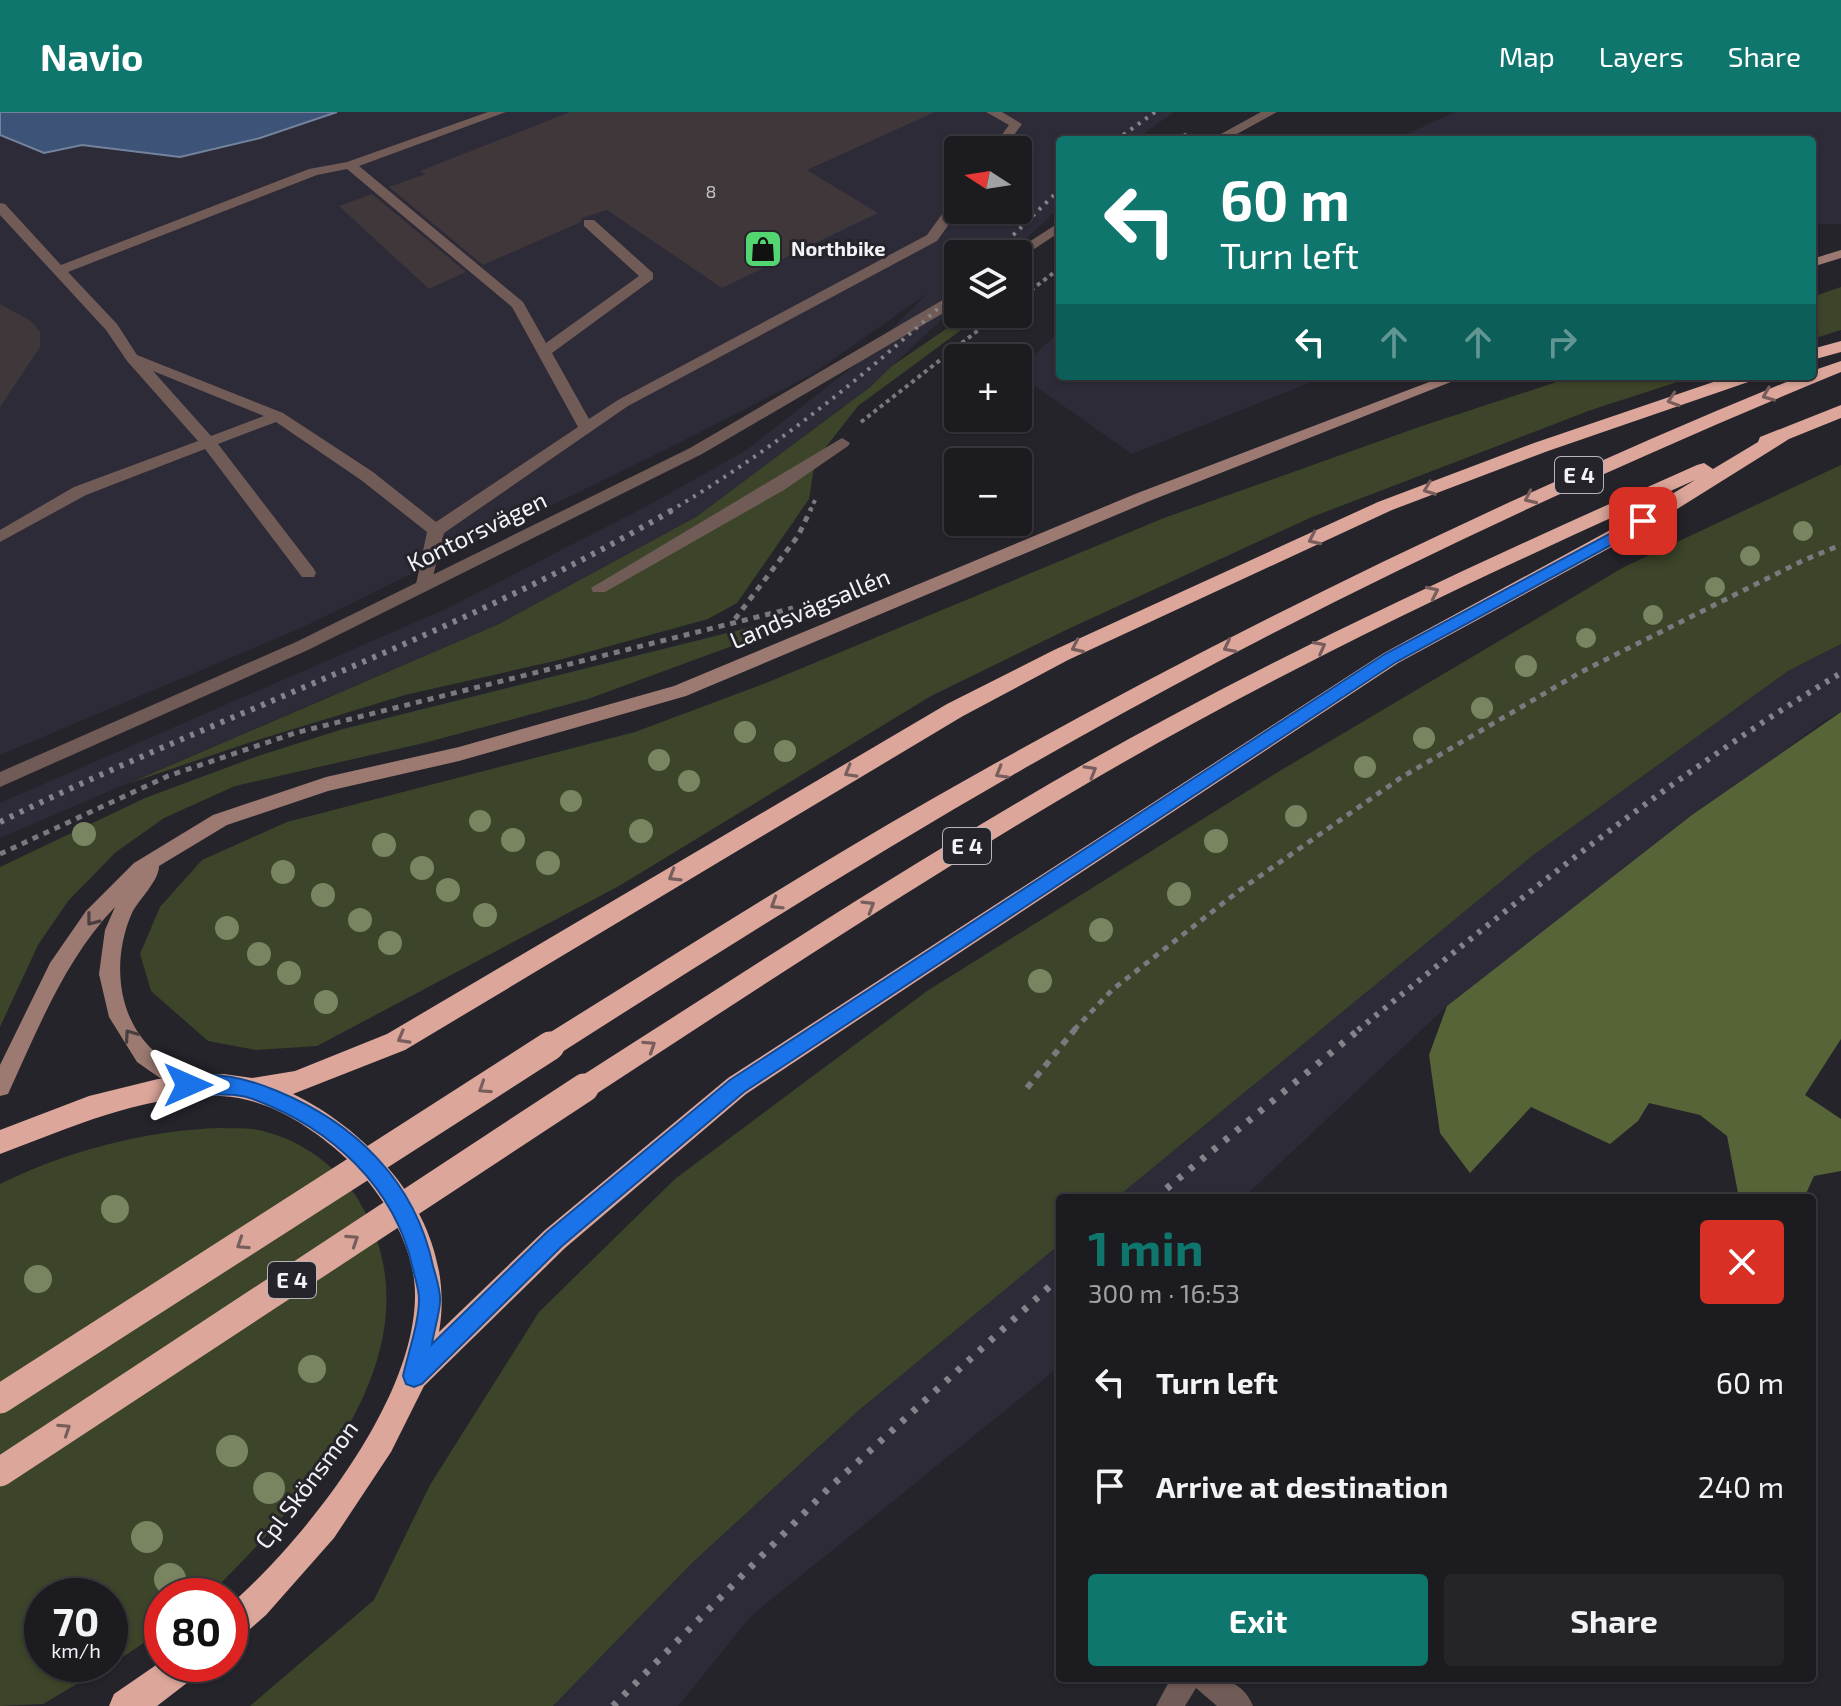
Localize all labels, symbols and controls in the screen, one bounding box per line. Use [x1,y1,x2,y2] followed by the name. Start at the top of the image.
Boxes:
[40,33,143,79] text: Navio
[1499,39,1555,73] text: Map
[1599,39,1684,73] text: Layers
[1728,39,1801,73] text: Share
[944,136,1032,224] north arrow
[944,136,1032,536] map controls
[1220,165,1350,232] text: 60 m
[1088,168,1192,272] icon: left
[706,180,716,202] house number: 8
[742,228,784,270] shop icon: Northbike
[1220,233,1359,276] text: Turn left
[791,236,886,260] place label: Northbike
[944,240,1032,328] button: layers
[1288,320,1332,364] icon: left
[1372,320,1416,364] icon: ahead
[1456,320,1500,364] icon: ahead
[1540,320,1584,364] icon: right
[944,344,1032,432] button: +
[1762,385,1776,402] one-way arrow
[1667,391,1681,407] one-way arrow
[944,448,1032,536] button: −
[1555,457,1603,493] road number: E 4
[1423,479,1437,496] one-way arrow
[402,484,551,577] street label: Kontorsvägen
[1609,487,1677,555] pin
[1523,488,1538,504] one-way arrow
[1621,499,1665,543] icon: arrive
[1307,529,1322,545] one-way arrow
[725,561,894,654] street label: Landsvägsallén
[1425,586,1439,602] one-way arrow
[1071,638,1086,654] one-way arrow
[1222,638,1237,653] one-way arrow
[1311,642,1326,657] one-way arrow
[844,762,858,778] one-way arrow
[995,763,1009,778] one-way arrow
[1082,765,1097,781] one-way arrow
[943,828,991,864] road number: E 4
[668,866,683,882] one-way arrow
[771,894,785,909] one-way arrow
[860,900,875,915] one-way arrow
[87,911,101,926] one-way arrow
[397,1028,411,1044] one-way arrow
[125,1030,140,1044] one-way arrow
[641,1040,655,1055] one-way arrow
[146,1043,230,1127] position arrow
[478,1079,493,1094] one-way arrow
[1088,1218,1204,1276] text: 1 min
[1700,1220,1784,1304] button: close
[236,1234,251,1249] one-way arrow
[344,1235,358,1250] one-way arrow
[268,1262,316,1298] road number: E 4
[1088,1277,1240,1308] text: 300 m · 16:53
[1088,1360,1132,1404] icon: left
[1156,1364,1278,1400] text: Turn left
[1716,1364,1784,1400] text: 60 m
[248,1414,363,1554] street label: Cpl Skönsmon
[56,1424,71,1439] one-way arrow
[1088,1464,1132,1508] icon: arrive
[1156,1468,1448,1504] text: Arrive at destination
[1698,1468,1784,1504] text: 240 m
[1088,1574,1428,1666] button: Exit
[1444,1574,1784,1666] button: Share
[144,1578,248,1682] speed limit sign: 80
[53,1596,99,1644] text: 70
[51,1638,101,1662] text: km/h

